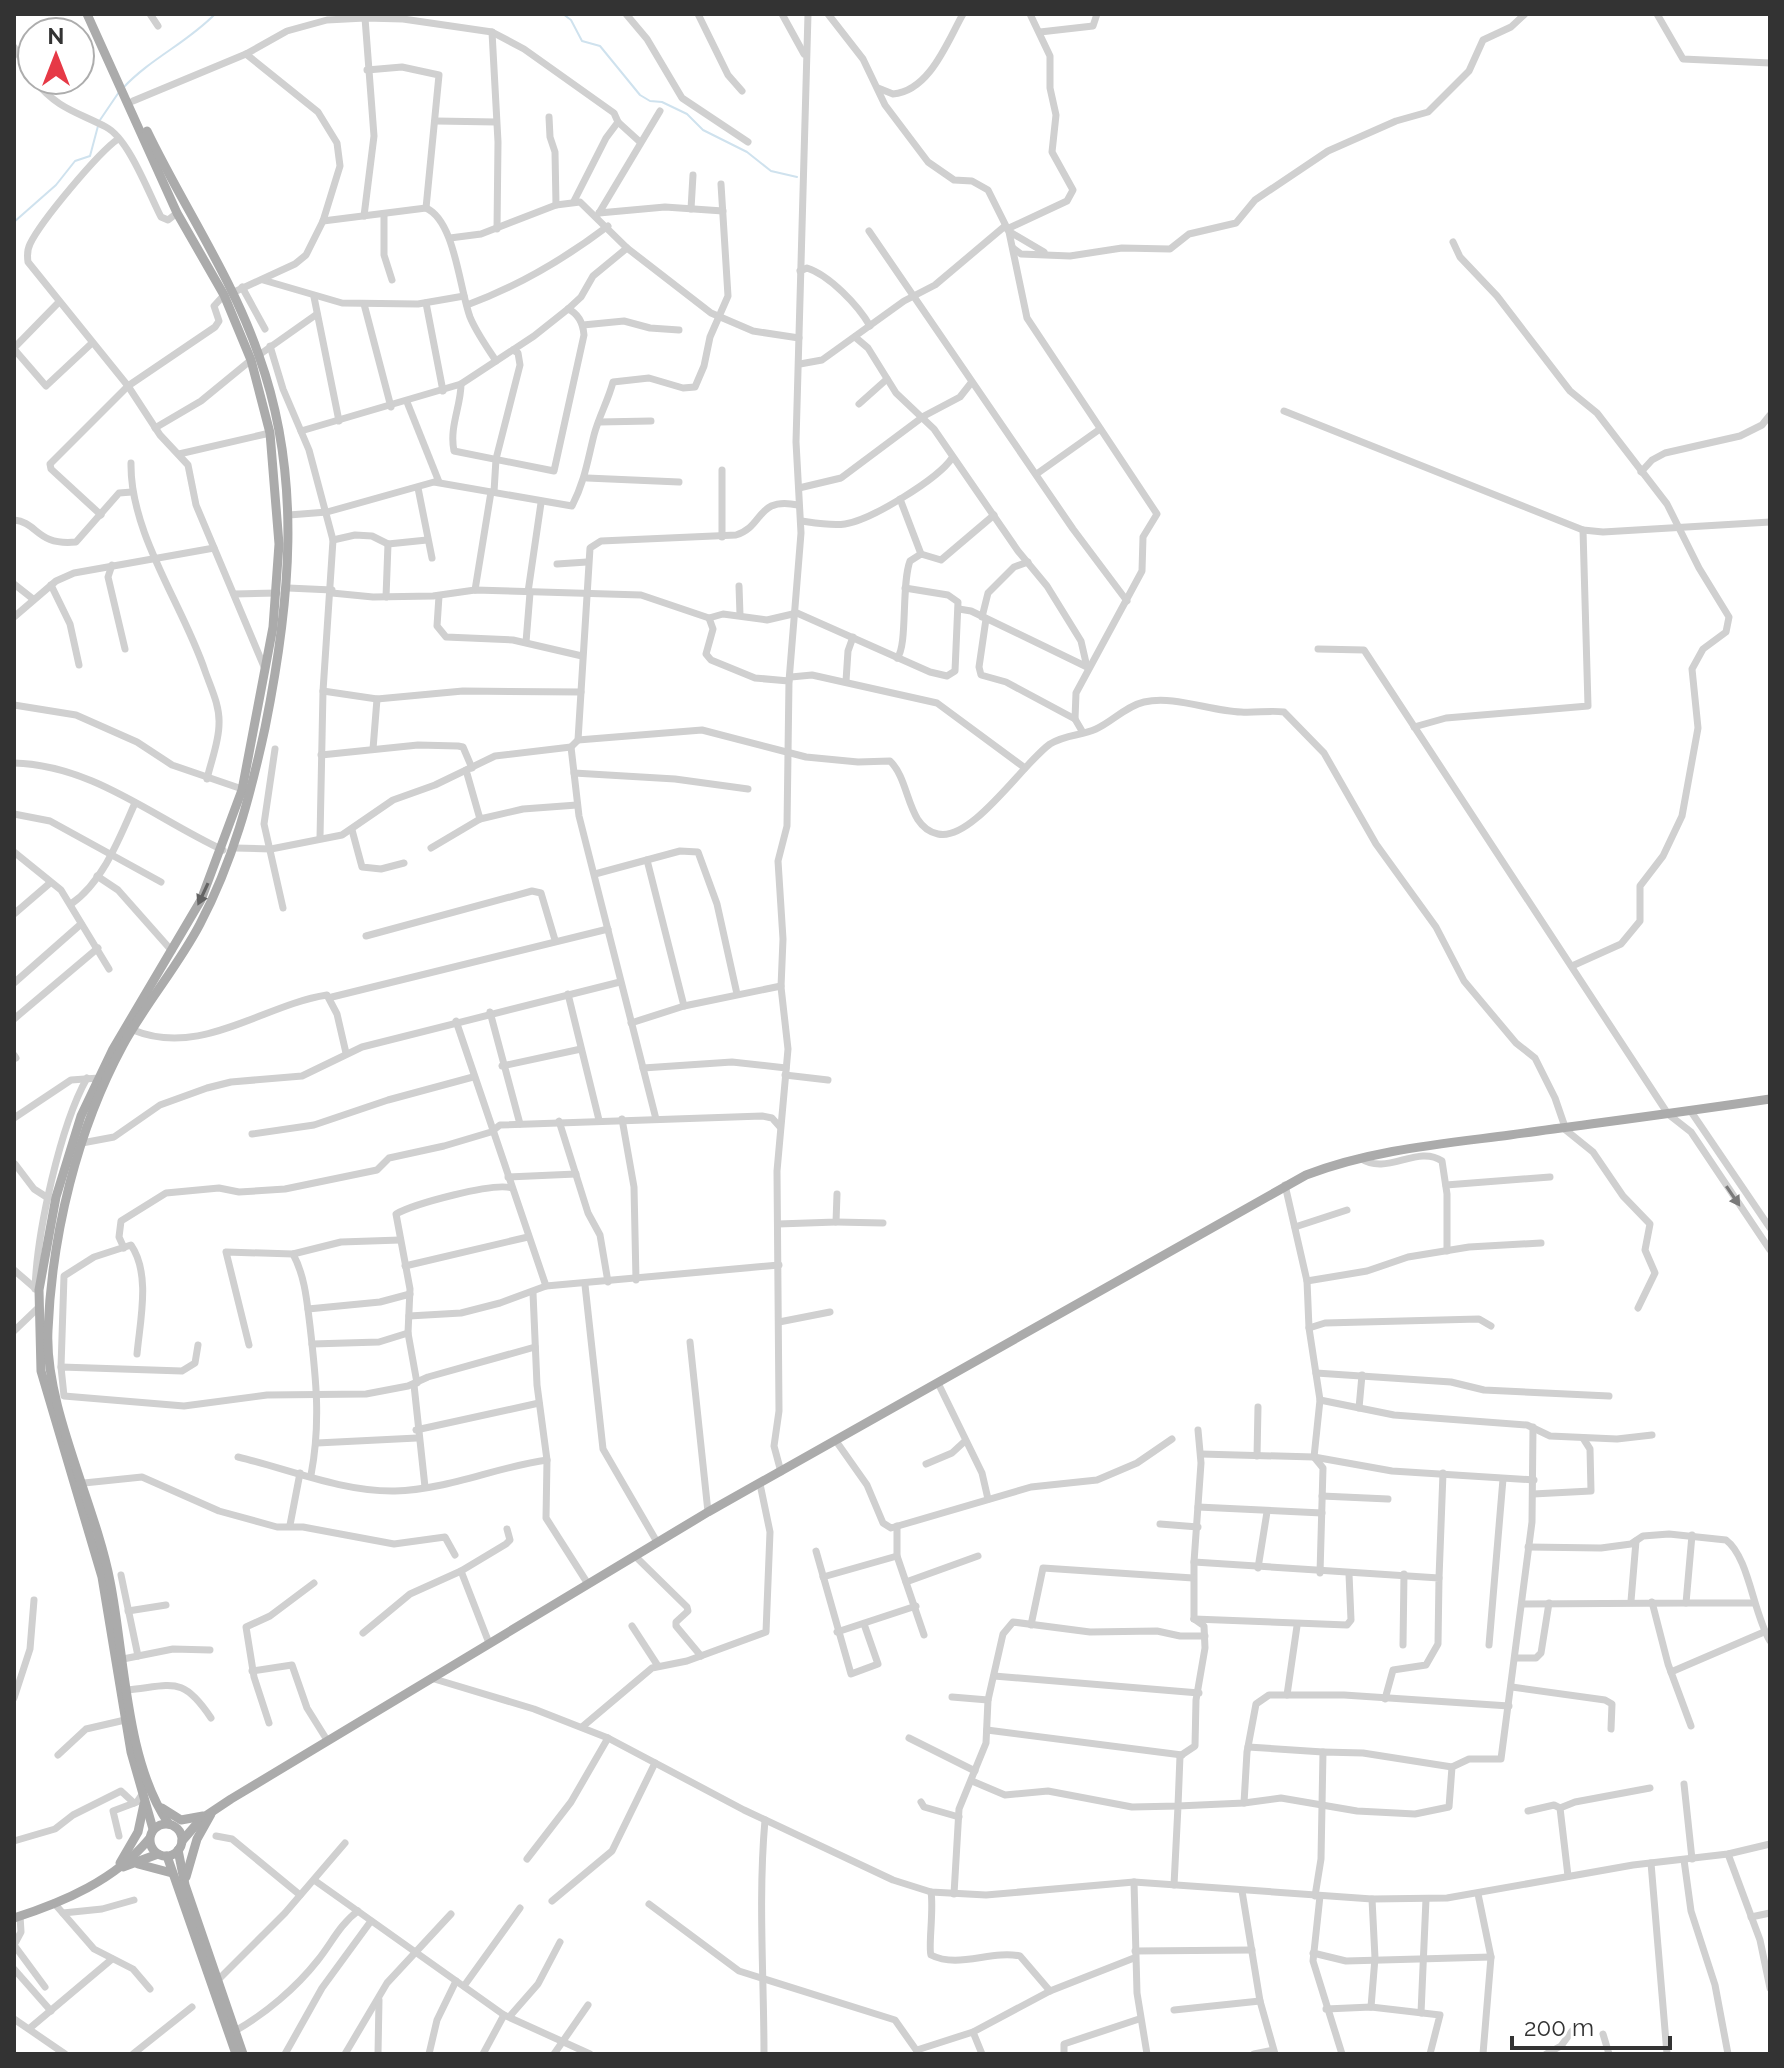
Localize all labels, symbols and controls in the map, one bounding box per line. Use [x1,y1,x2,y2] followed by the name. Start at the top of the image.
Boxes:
[16,16,96,96] north arrow
[48,23,64,49] text: N
[196,882,210,905] one-way arrow
[1725,1186,1740,1207] one-way arrow
[1512,2000,1670,2050] scale bar
[1524,2013,1594,2042] text: 200 m

